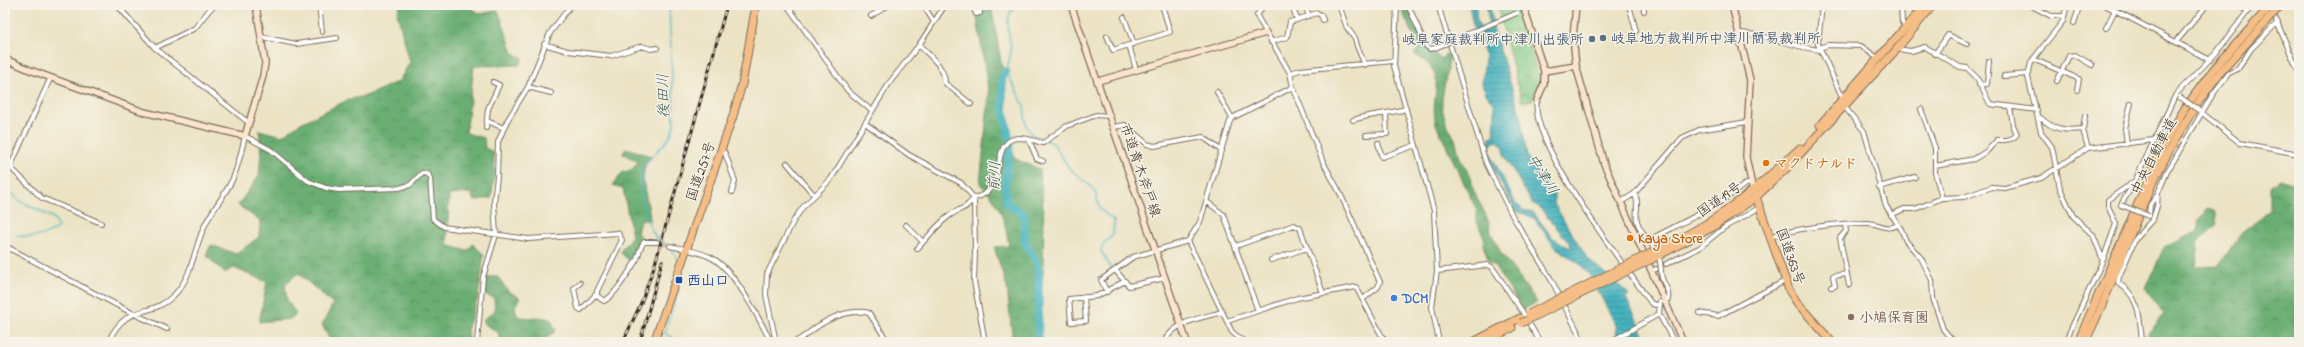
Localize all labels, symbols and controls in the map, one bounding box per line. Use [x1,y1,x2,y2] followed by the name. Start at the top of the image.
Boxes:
[1611,29,1821,50] place label: 岐阜地方裁判所中津川簡易裁判所
[1402,30,1584,51] place label: 岐阜家庭裁判所中津川出張所
[1598,33,1608,43] marker: 岐阜地方裁判所中津川簡易裁判所
[1587,34,1597,44] marker: 岐阜家庭裁判所中津川出張所
[652,73,676,119] water label: 後田川
[2126,114,2183,199] street label: 中央自動車道
[1114,121,1165,220] street label: 市道青木斧戸線
[681,138,722,205] street label: 国道257号
[1521,150,1563,199] water label: 中津川
[1774,154,1857,175] place label: マクドナルド
[1761,158,1771,168] marker: マクドナルド
[983,160,1007,192] water label: 前川
[1693,177,1747,223] street label: 国道19号
[1770,225,1810,288] street label: 国道363号
[1638,229,1704,252] place label: Kaya Store
[1625,233,1635,243] marker: Kaya Store
[687,271,729,292] place label: 西山口
[674,275,684,285] marker: 西山口
[1401,289,1428,310] place label: DCM
[1389,293,1399,303] marker: DCM
[1859,308,1929,329] place label: 小鳩保育園
[1846,312,1856,322] marker: 小鳩保育園

